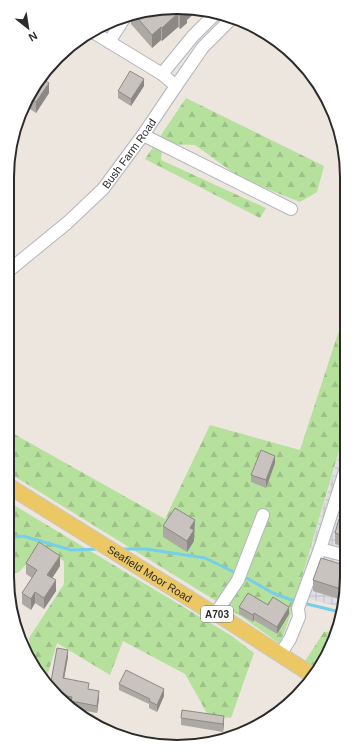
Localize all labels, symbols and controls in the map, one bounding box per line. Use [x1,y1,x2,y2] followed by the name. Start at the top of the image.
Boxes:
[8,8,48,48] north arrow
[27,29,39,44] text: N
[100,116,158,191] street label: Bush Farm Road
[105,543,194,605] street label: Seafield Moor Road
[201,606,233,622] road number: A703

